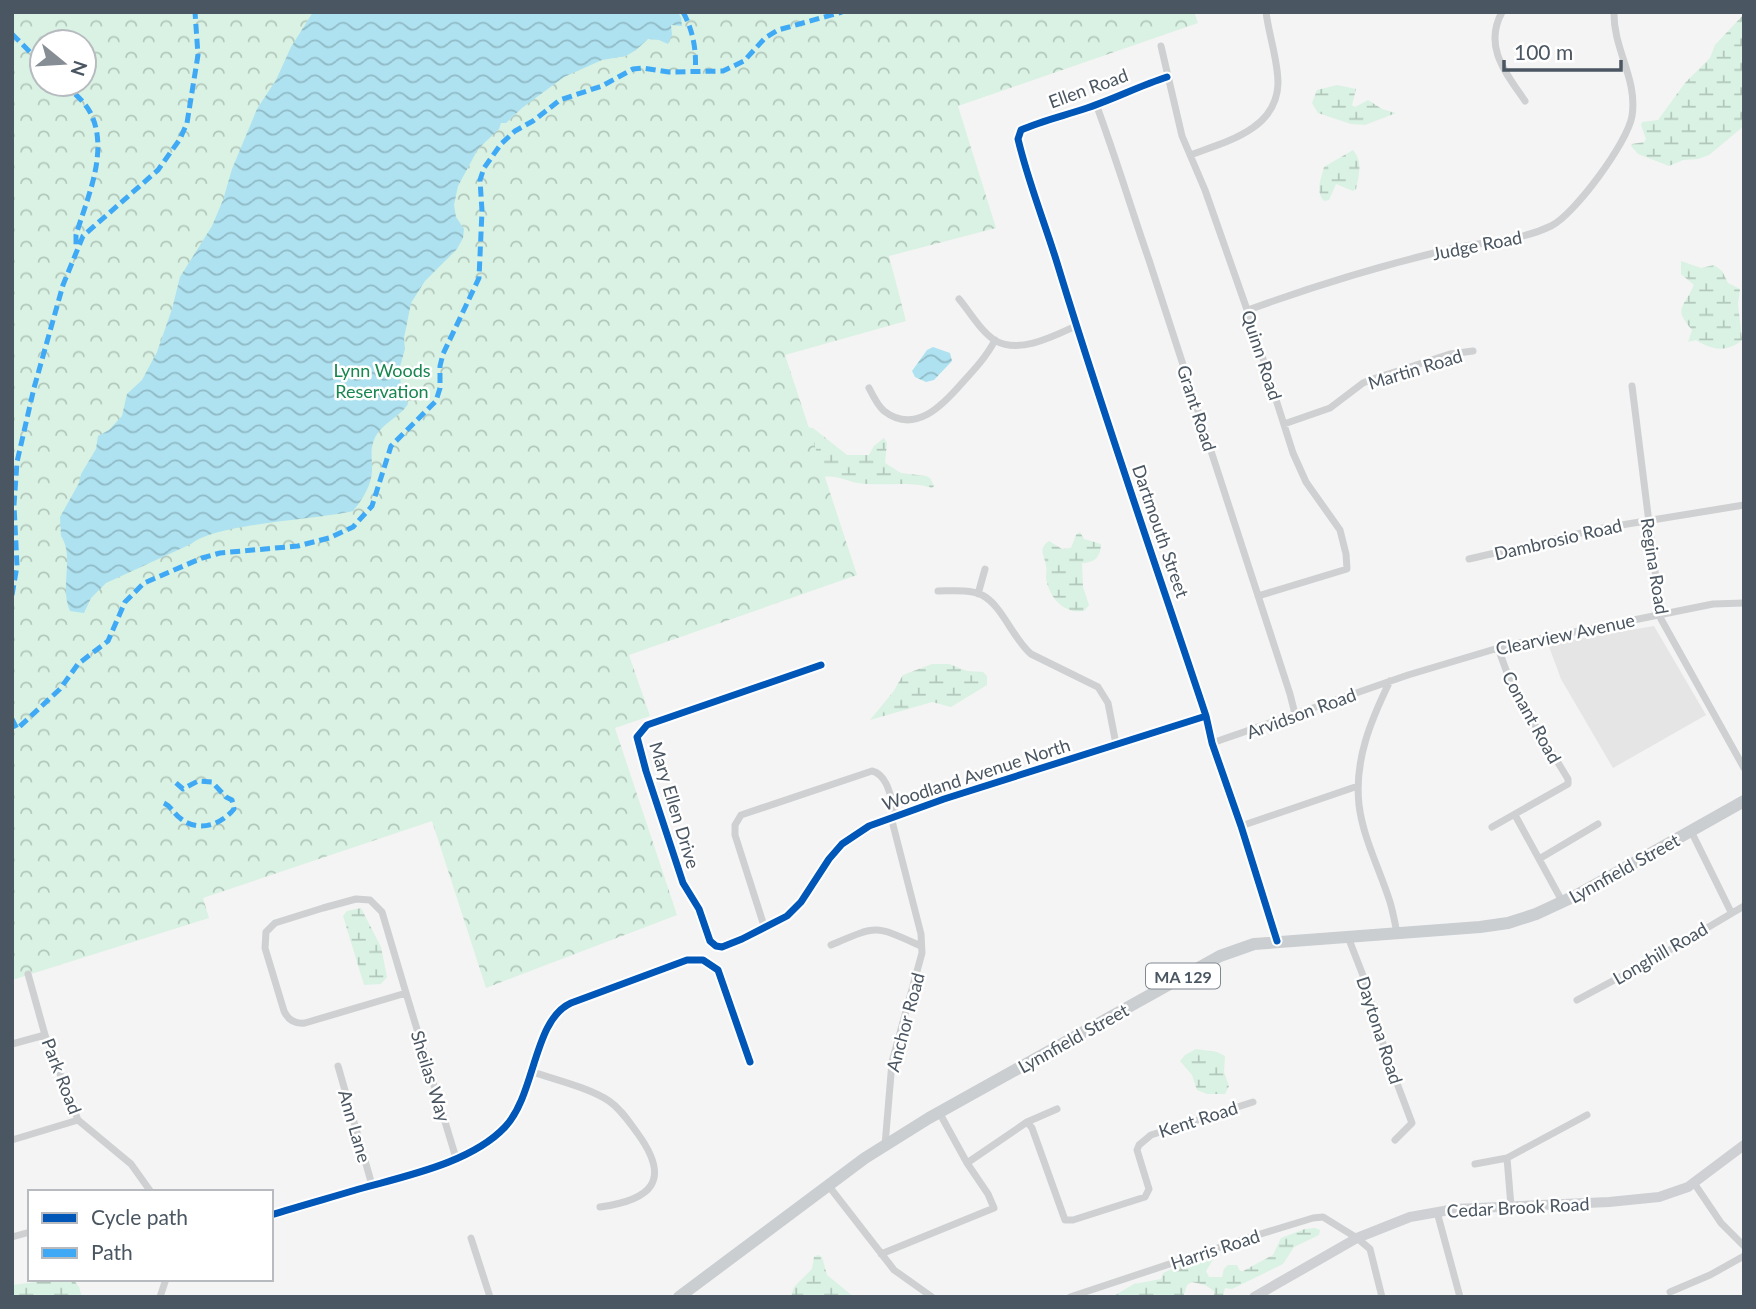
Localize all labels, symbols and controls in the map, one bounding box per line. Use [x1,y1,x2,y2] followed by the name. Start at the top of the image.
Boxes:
[28,28,98,98] north arrow
[1504,28,1621,72] scale bar
[1514,39,1573,64] text: 100 m
[66,58,93,79] text: N
[1045,63,1131,113] street label: Ellen Road
[1430,226,1524,264] street label: Judge Road
[1237,307,1287,403] street label: Quinn Road
[1365,344,1465,394] street label: Martin Road
[333,359,431,402] park label: Lynn Woods Reservation
[1173,362,1221,454] street label: Grant Road
[1128,462,1194,601] street label: Dartmouth Street
[1492,514,1624,564] street label: Dambrosio Road
[1637,516,1673,616] street label: Regina Road
[1493,609,1637,659] street label: Clearview Avenue
[1498,667,1566,767] street label: Conant Road
[1243,683,1359,743] street label: Arvidson Road
[879,733,1073,815] street label: Woodland Avenue North
[645,739,705,871] street label: Mary Ellen Drive
[1565,828,1684,907] street label: Lynnfield Street
[1609,917,1711,989] street label: Longhill Road
[1146,964,1220,988] road number: MA 129
[881,970,929,1074] street label: Anchor Road
[1352,974,1408,1086] street label: Daytona Road
[1014,998,1133,1077] street label: Lynnfield Street
[407,1028,456,1125] street label: Sheilas Way
[37,1035,87,1117] street label: Park Road
[334,1087,376,1165] street label: Ann Lane
[1156,1096,1240,1142] street label: Kent Road
[28,1190,273,1281] legend
[1446,1192,1590,1222] street label: Cedar Brook Road
[91,1204,188,1229] text: Cycle path
[1168,1224,1262,1274] street label: Harris Road
[91,1239,133,1264] text: Path

